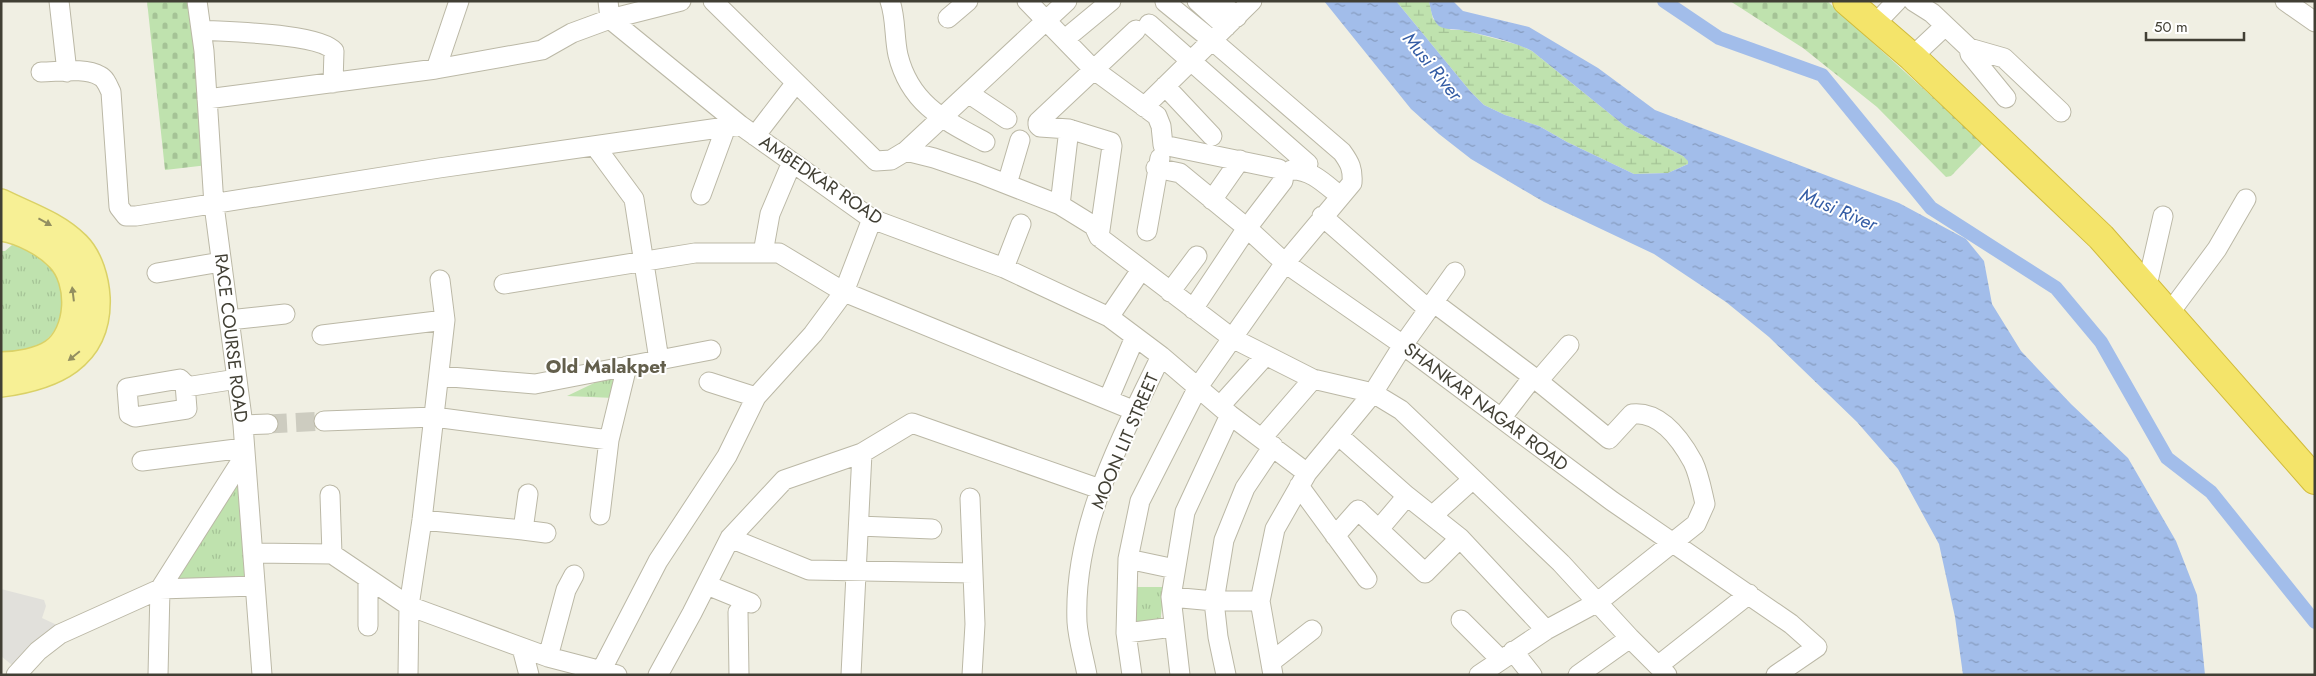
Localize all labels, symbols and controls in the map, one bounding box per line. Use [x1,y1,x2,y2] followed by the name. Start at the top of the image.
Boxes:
[2146,10,2244,42] scale bar
[2154,16,2188,38] text: 50 m
[1397,26,1470,108] water label: Musi River
[754,129,888,231] street label: AMBEDKAR ROAD
[1796,181,1883,238] water label: Musi River
[38,218,53,226] one-way arrow
[208,252,254,424] street label: RACE COURSE ROAD
[69,286,77,302] one-way arrow
[1398,336,1574,478] street label: SHANKAR NAGAR ROAD
[68,351,81,362] one-way arrow
[546,353,666,380] district label: Old Malakpet
[1085,369,1166,513] street label: MOON LIT STREET

